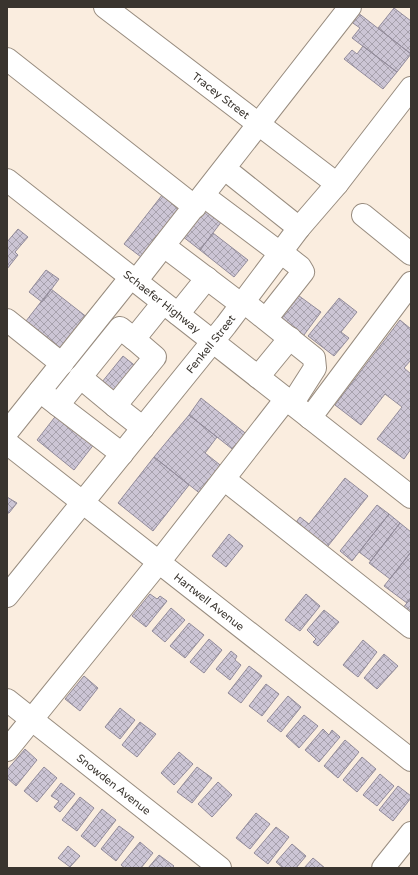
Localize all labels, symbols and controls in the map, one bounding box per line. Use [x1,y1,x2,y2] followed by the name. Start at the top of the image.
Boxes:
[190,70,252,122] street label: Tracey Street
[121,267,203,336] street label: Schaefer Highway
[183,312,238,376] street label: Fenkell Street
[172,570,247,633] street label: Hartwell Avenue
[74,751,153,817] street label: Snowden Avenue

